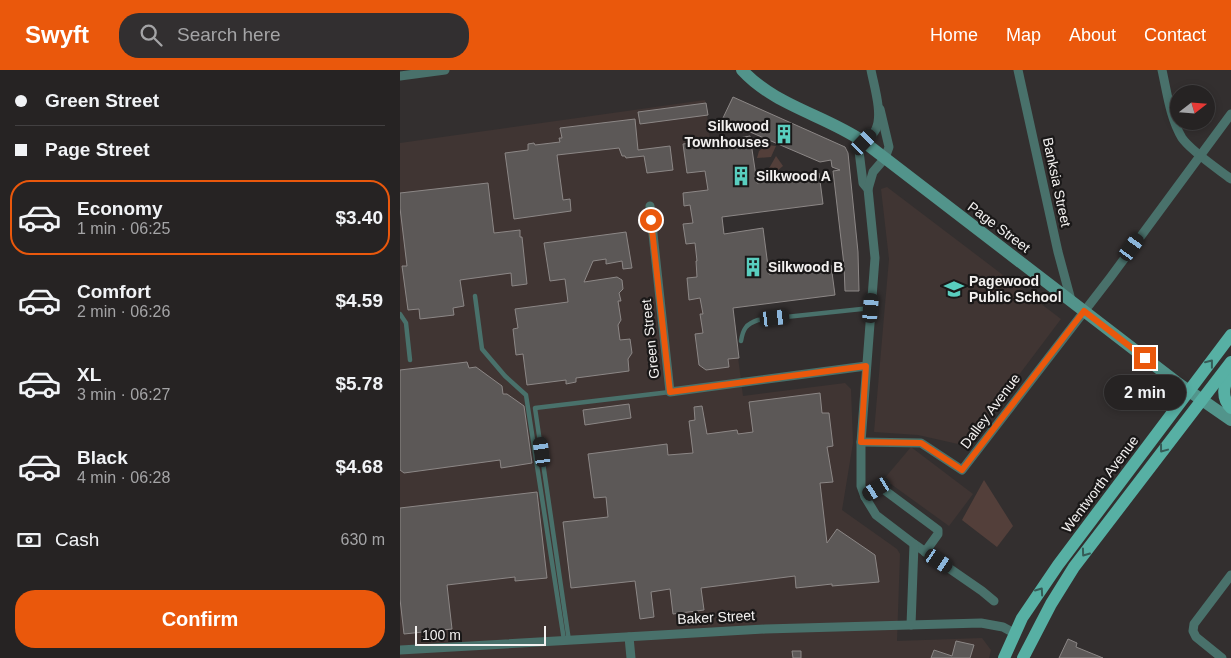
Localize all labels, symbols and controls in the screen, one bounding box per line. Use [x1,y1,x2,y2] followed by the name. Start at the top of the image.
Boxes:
[119,13,469,58] search box
[25,21,89,48] text: Swyft
[137,21,165,49] icon: search
[177,24,281,45] text: Search here
[930,25,978,45] text: Home
[1006,25,1041,45] text: Map
[1069,25,1116,45] text: About
[1144,25,1206,45] text: Contact
[1170,85,1215,130] north arrow
[1170,85,1215,130] map controls
[45,90,159,111] text: Green Street
[684,118,769,150] place label: Silkwood Townhouses
[773,123,795,145] building icon: Silkwood Townhouses
[848,126,879,158] car
[1040,136,1074,228] street label: Banksia Street
[45,139,150,160] text: Page Street
[730,165,752,187] building icon: Silkwood A
[756,168,831,184] place label: Silkwood A
[17,195,62,240] icon: car
[77,198,163,219] text: Economy
[965,198,1033,256] street label: Page Street
[335,207,383,228] text: $3.40
[640,209,662,231] route start
[77,220,170,237] text: 1 min · 06:25
[1117,230,1146,264] car
[742,256,764,278] building icon: Silkwood B
[768,259,843,275] place label: Silkwood B
[969,273,1062,305] place label: Pagewood Public School
[17,278,62,323] icon: car
[943,278,965,300] school or university icon: Pagewood Public School
[77,281,151,302] text: Comfort
[335,290,383,311] text: $4.59
[862,292,879,324] car
[638,298,662,380] street label: Green Street
[77,303,170,320] text: 2 min · 06:26
[759,309,790,327] car
[1134,347,1156,369] route end
[1204,360,1212,369] one-way arrow
[17,361,62,406] icon: car
[77,364,101,385] text: XL
[957,370,1023,451] street label: Dalley Avenue
[335,373,383,394] text: $5.78
[1104,376,1186,410] callout: 2 min
[1124,384,1166,401] text: 2 min
[77,386,170,403] text: 3 min · 06:27
[1058,432,1142,536] street label: Wentworth Avenue
[532,436,551,468] car
[1161,443,1169,452] one-way arrow
[17,444,62,489] icon: car
[77,447,128,468] text: Black
[335,456,383,477] text: $4.68
[77,469,170,486] text: 4 min · 06:28
[860,475,893,503] car
[15,526,43,554] icon: cash
[55,529,99,550] text: Cash
[341,531,385,548] text: 630 m
[922,546,955,576] car
[1082,547,1091,557] one-way arrow
[1034,588,1043,597] one-way arrow
[15,590,385,648] button: Confirm
[677,607,755,627] street label: Baker Street
[415,623,546,646] scale bar
[422,627,461,643] text: 100 m

